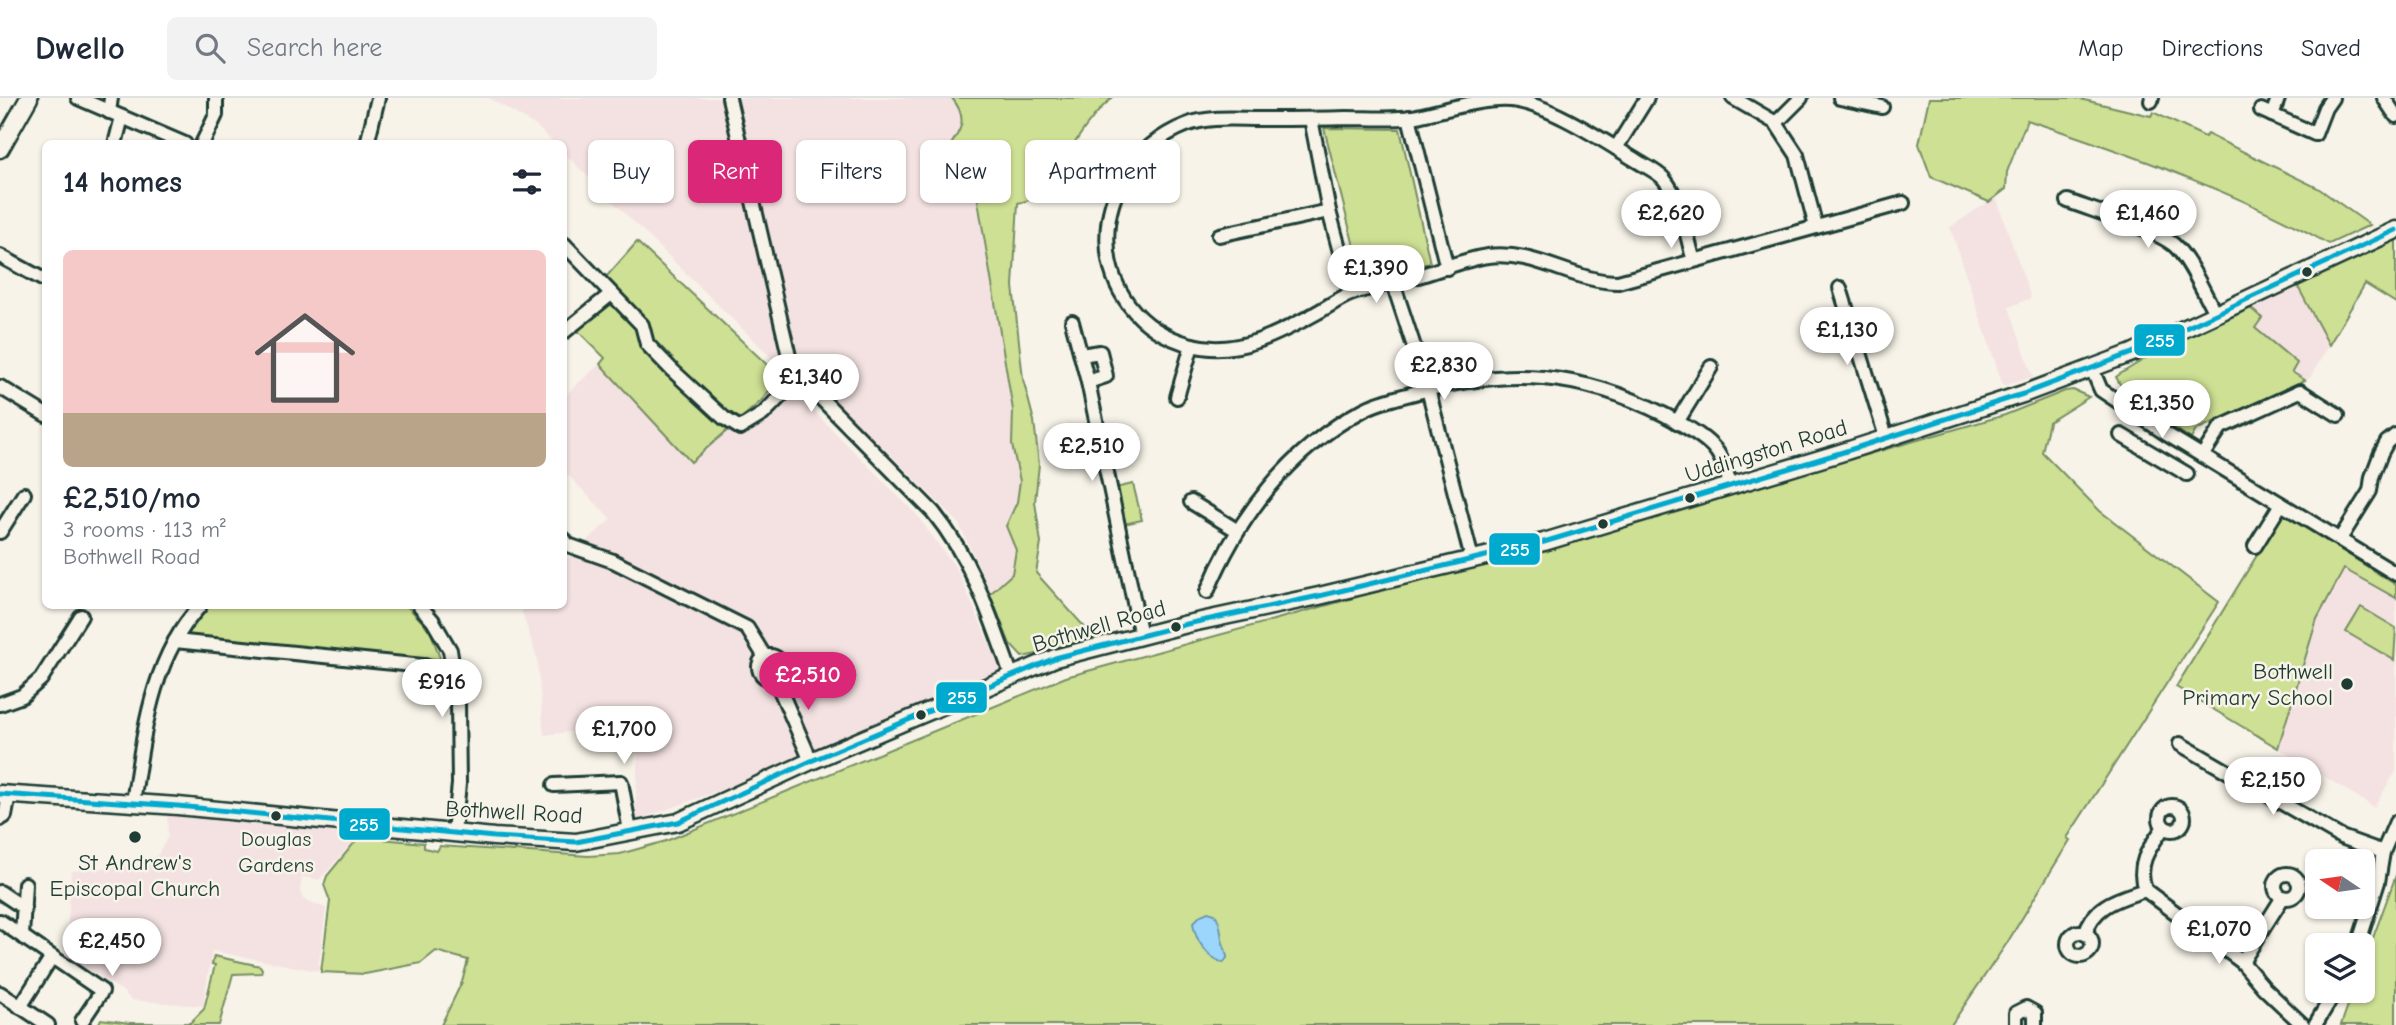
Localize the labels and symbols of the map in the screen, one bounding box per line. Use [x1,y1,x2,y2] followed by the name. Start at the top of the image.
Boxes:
[1614,190,1728,250] pin: £2,620
[2091,190,2205,250] pin: £1,460
[1319,246,1433,305] pin: £1,390
[2300,265,2314,279] unlabelled marker
[1790,308,1904,367] pin: £1,130
[2133,323,2186,357] line badge: 255
[2145,330,2175,352] text: 255
[1387,342,1501,402] pin: £2,830
[754,354,868,414] pin: £1,340
[2105,380,2219,440] pin: £1,350
[1682,414,1850,488] street label: Uddingston Road
[1035,424,1149,483] pin: £2,510
[1683,491,1697,505] unlabelled marker
[1596,517,1610,531] unlabelled marker
[1488,532,1541,566] line badge: 255
[1500,539,1530,561] text: 255
[1029,594,1169,658] street label: Bothwell Road
[1169,620,1183,634] unlabelled marker
[751,652,865,712] pin: £2,510
[2182,658,2333,711] place label: Bothwell Primary School
[401,660,483,719] pin: £916
[2339,676,2355,692] marker: Bothwell Primary School
[935,681,988,714] line badge: 255
[947,687,977,709] text: 255
[567,706,681,766] pin: £1,700
[914,708,928,722] unlabelled marker
[2216,758,2330,817] pin: £2,150
[445,795,583,829] street label: Bothwell Road
[338,807,391,841] line badge: 255
[269,809,283,823] marker: Douglas Gardens
[349,814,379,836] text: 255
[238,827,314,877] place label: Douglas Gardens
[127,829,143,845] marker: St Andrew's Episcopal Church
[50,849,220,902] place label: St Andrew's Episcopal Church
[2305,849,2375,919] north arrow
[2162,906,2276,966] pin: £1,070
[55,918,169,978] pin: £2,450

